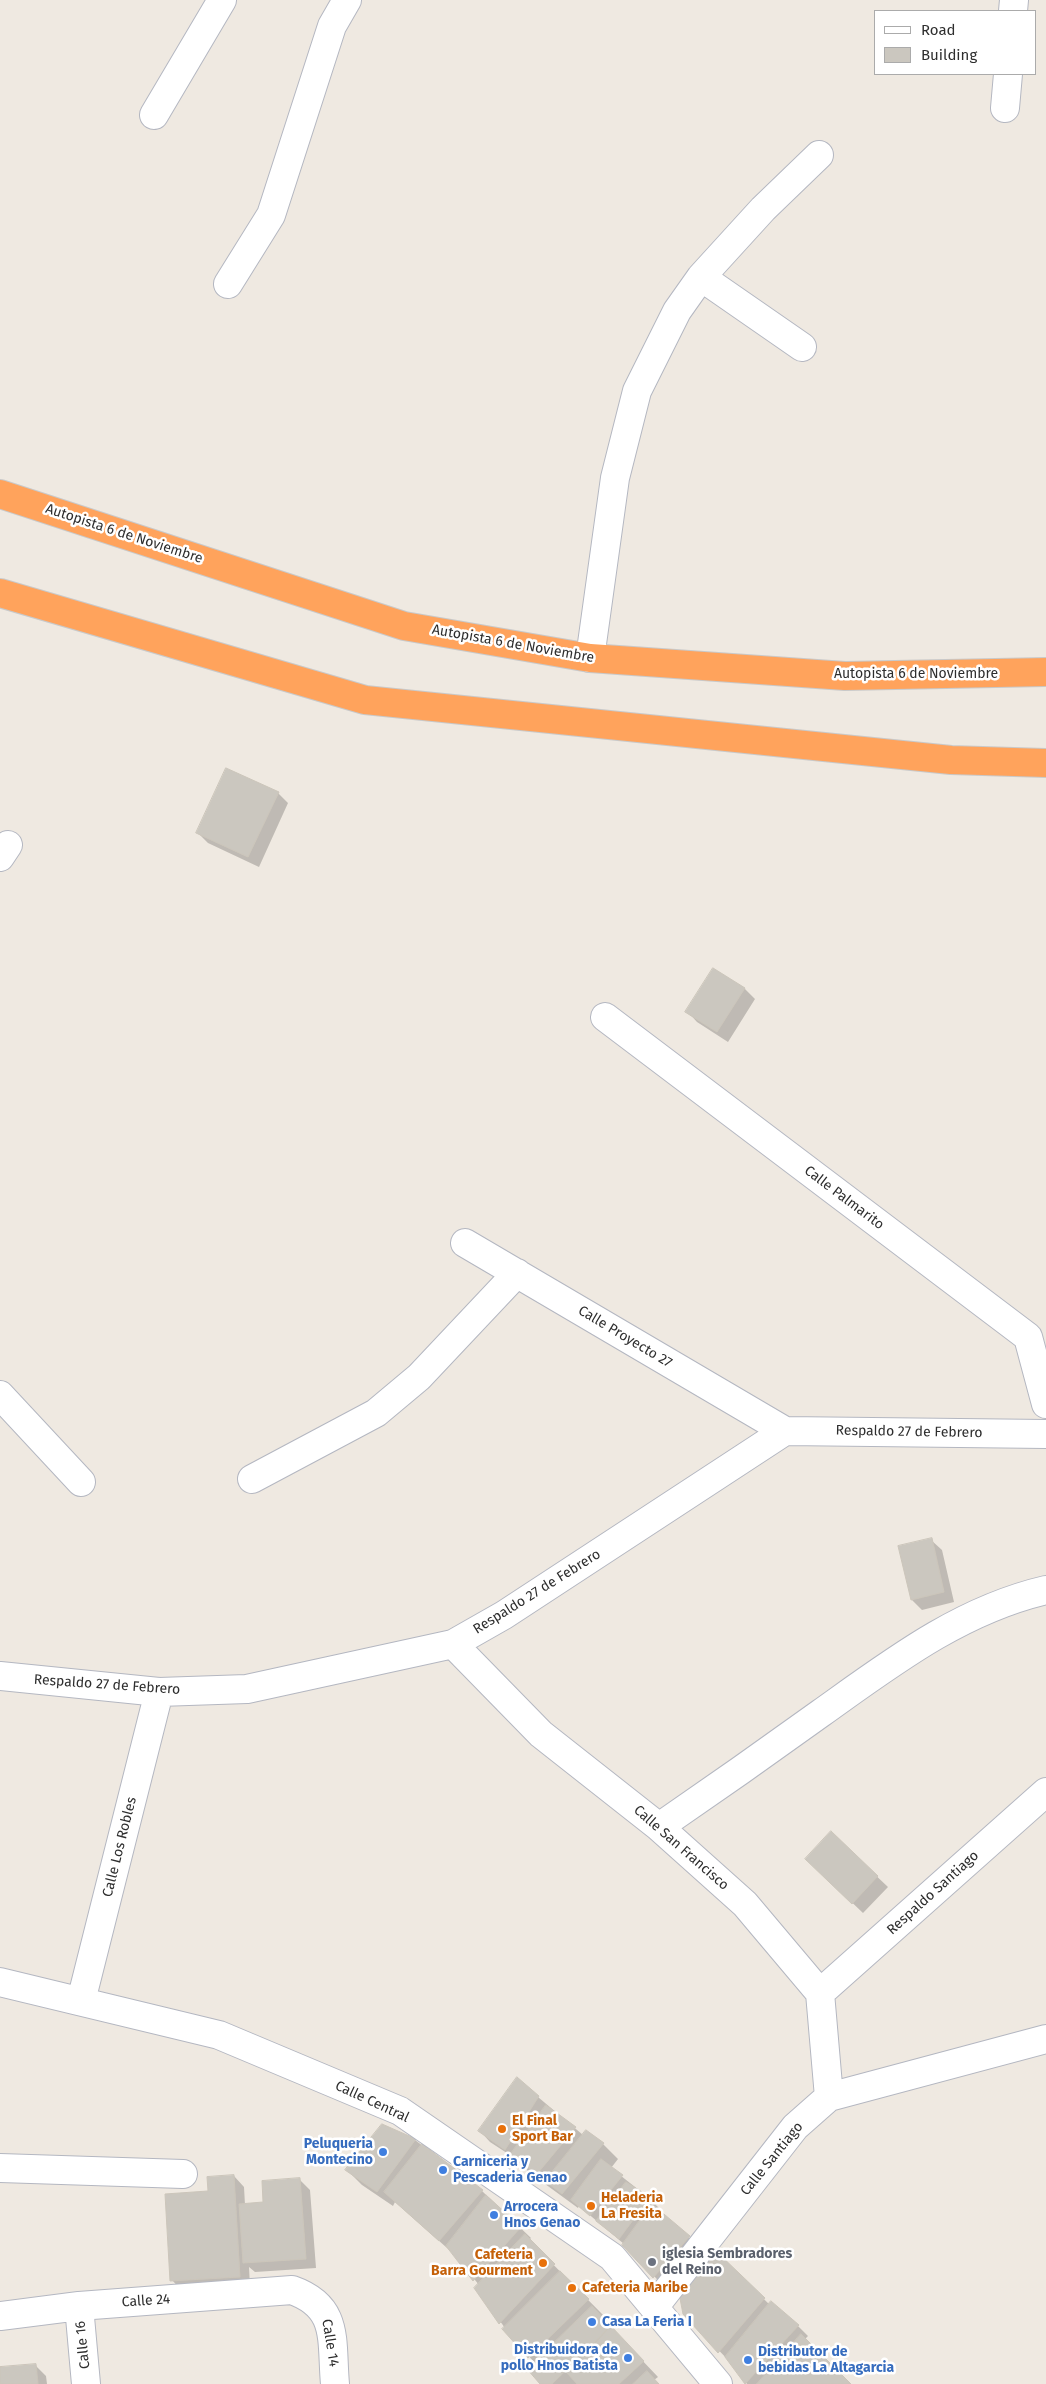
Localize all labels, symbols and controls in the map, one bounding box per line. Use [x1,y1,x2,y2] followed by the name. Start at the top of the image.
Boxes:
[874,10,1036,75] legend
[921,21,956,39] text: Road
[921,46,977,64] text: Building
[43,501,205,567] street label: Autopista 6 de Noviembre
[431,621,595,667] street label: Autopista 6 de Noviembre
[834,666,998,682] street label: Autopista 6 de Noviembre
[801,1163,887,1233] street label: Calle Palmarito
[575,1302,675,1372] street label: Calle Proyecto 27
[835,1422,983,1442] street label: Respaldo 27 de Febrero
[470,1546,604,1638] street label: Respaldo 27 de Febrero
[33,1671,181,1699] street label: Respaldo 27 de Febrero
[99,1795,141,1899] street label: Calle Los Robles
[630,1802,732,1894] street label: Calle San Francisco
[884,1847,982,1939] street label: Respaldo Santiago
[332,2078,412,2126] street label: Calle Central
[512,2113,573,2146] place label: El Final Sport Bar
[737,2119,807,2199] street label: Calle Santiago
[496,2123,508,2135] marker: El Final Sport Bar
[304,2136,373,2168] place label: Peluqueria Montecino
[377,2146,389,2158] marker: Peluqueria Montecino
[453,2154,567,2186] place label: Carniceria y Pescaderia Genao
[437,2164,449,2176] marker: Carniceria y Pescaderia Genao
[601,2190,663,2222] place label: Heladeria La Fresita
[504,2199,580,2232] place label: Arrocera Hnos Genao
[585,2200,597,2212] marker: Heladeria La Fresita
[488,2209,500,2221] marker: Arrocera Hnos Genao
[662,2246,792,2278] place label: iglesia Sembradores del Reino
[431,2247,533,2280] place label: Cafeteria Barra Gourment
[646,2256,658,2268] marker: iglesia Sembradores del Reino
[537,2257,549,2269] marker: Cafeteria Barra Gourment
[582,2280,688,2296] place label: Cafeteria Maribe
[566,2282,578,2294] marker: Cafeteria Maribe
[121,2291,171,2311] street label: Calle 24
[602,2314,692,2330] place label: Casa La Feria I
[586,2316,598,2328] marker: Casa La Feria I
[318,2318,342,2368] street label: Calle 14
[72,2320,94,2370] street label: Calle 16
[501,2342,618,2374] place label: Distribuidora de pollo Hnos Batista
[758,2344,894,2376] place label: Distributor de bebidas La Altagarcia
[622,2352,634,2364] marker: Distribuidora de pollo Hnos Batista
[742,2354,754,2366] marker: Distributor de bebidas La Altagarcia

